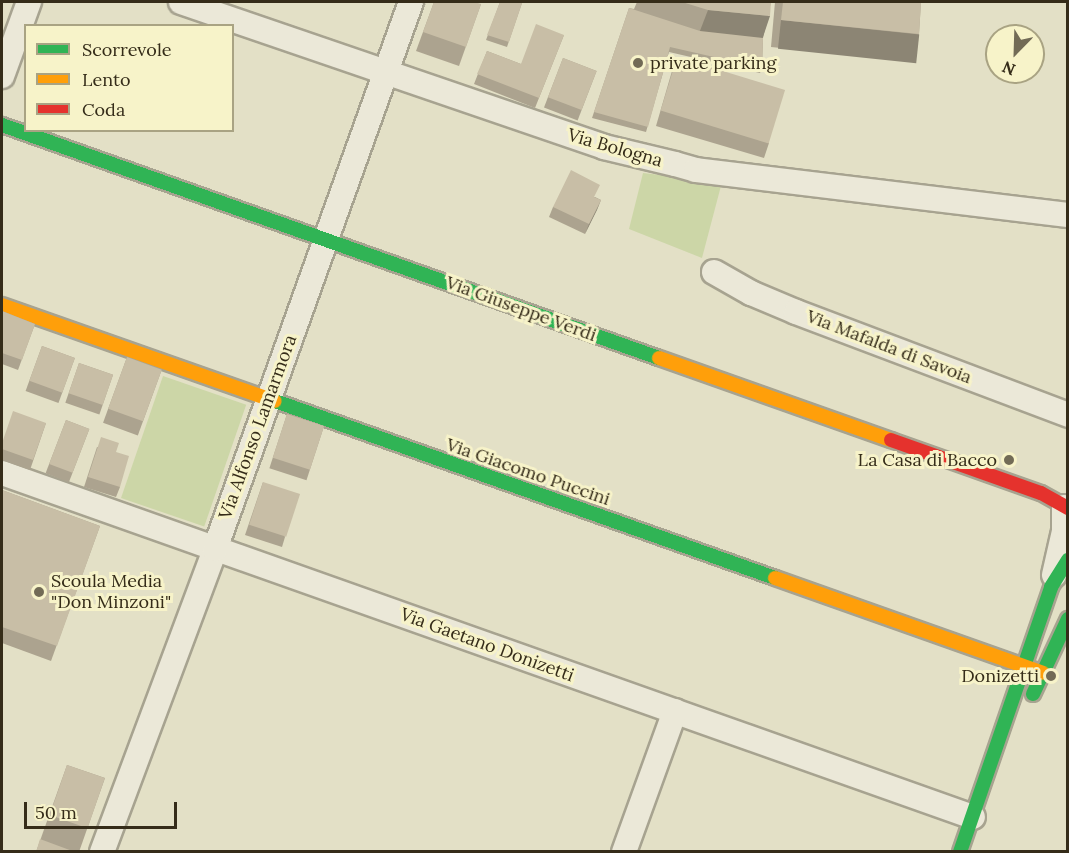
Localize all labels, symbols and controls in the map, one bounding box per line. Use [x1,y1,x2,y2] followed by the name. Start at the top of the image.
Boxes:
[24,24,234,132] legend
[985,24,1045,84] north arrow
[82,38,172,61] text: Scorrevole
[650,52,776,74] place label: private parking
[631,56,645,70] marker: private parking
[999,57,1018,80] text: N
[82,68,130,91] text: Lento
[82,98,125,121] text: Coda
[565,124,665,172] street label: Via Bologna
[443,272,599,346] street label: Via Giuseppe Verdi
[803,306,975,388] street label: Via Mafalda di Savoia
[215,332,301,522] street label: Via Alfonso Lamarmora
[443,434,613,510] street label: Via Giacomo Puccini
[857,449,997,471] place label: La Casa di Bacco
[1002,453,1016,467] marker: La Casa di Bacco
[51,571,171,614] place label: Scoula Media "Don Minzoni"
[32,585,46,599] marker: Scoula Media "Don Minzoni"
[397,603,577,687] street label: Via Gaetano Donizetti
[961,665,1039,687] place label: Donizetti
[1044,669,1058,683] marker: Donizetti
[27,790,180,828] scale bar
[35,801,77,824] text: 50 m

